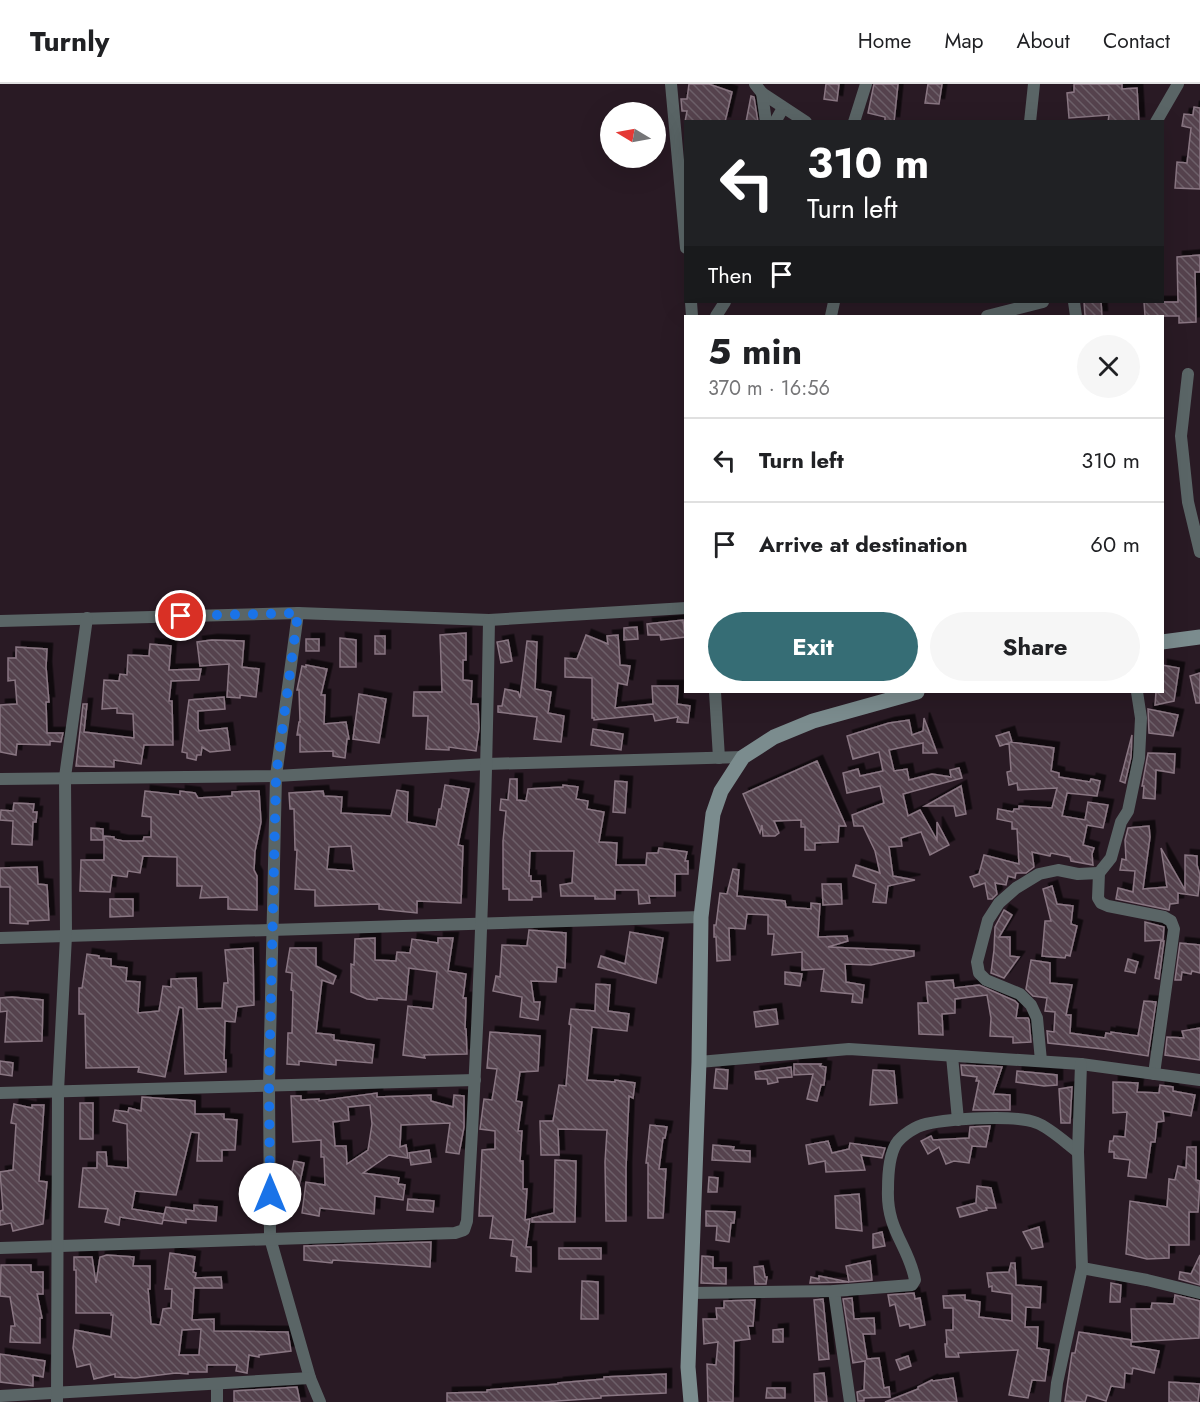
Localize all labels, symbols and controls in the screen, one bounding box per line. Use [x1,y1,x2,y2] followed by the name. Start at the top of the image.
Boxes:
[30,21,109,62] text: Turnly
[858,26,911,56] text: Home
[944,26,984,56] text: Map
[1017,26,1070,56] text: About
[1103,26,1170,56] text: Contact
[600,102,666,168] north arrow
[600,102,666,168] map controls
[807,133,929,194] text: 310 m
[708,144,786,222] icon: left
[807,189,897,228] text: Turn left
[765,258,798,291] icon: arrive
[708,259,753,291] text: Then
[708,325,802,377] text: 5 min
[1077,335,1140,398] button: close
[708,374,830,403] text: 370 m · 16:56
[708,444,741,477] icon: left
[759,444,844,476] text: Turn left
[1081,444,1140,476] text: 310 m
[708,528,741,561] icon: arrive
[759,528,968,560] text: Arrive at destination
[1090,528,1140,560] text: 60 m
[155,590,206,641] pin
[164,599,197,632] icon: arrive
[708,612,918,681] button: Exit
[930,612,1140,681] button: Share
[238,1162,302,1226] position arrow

